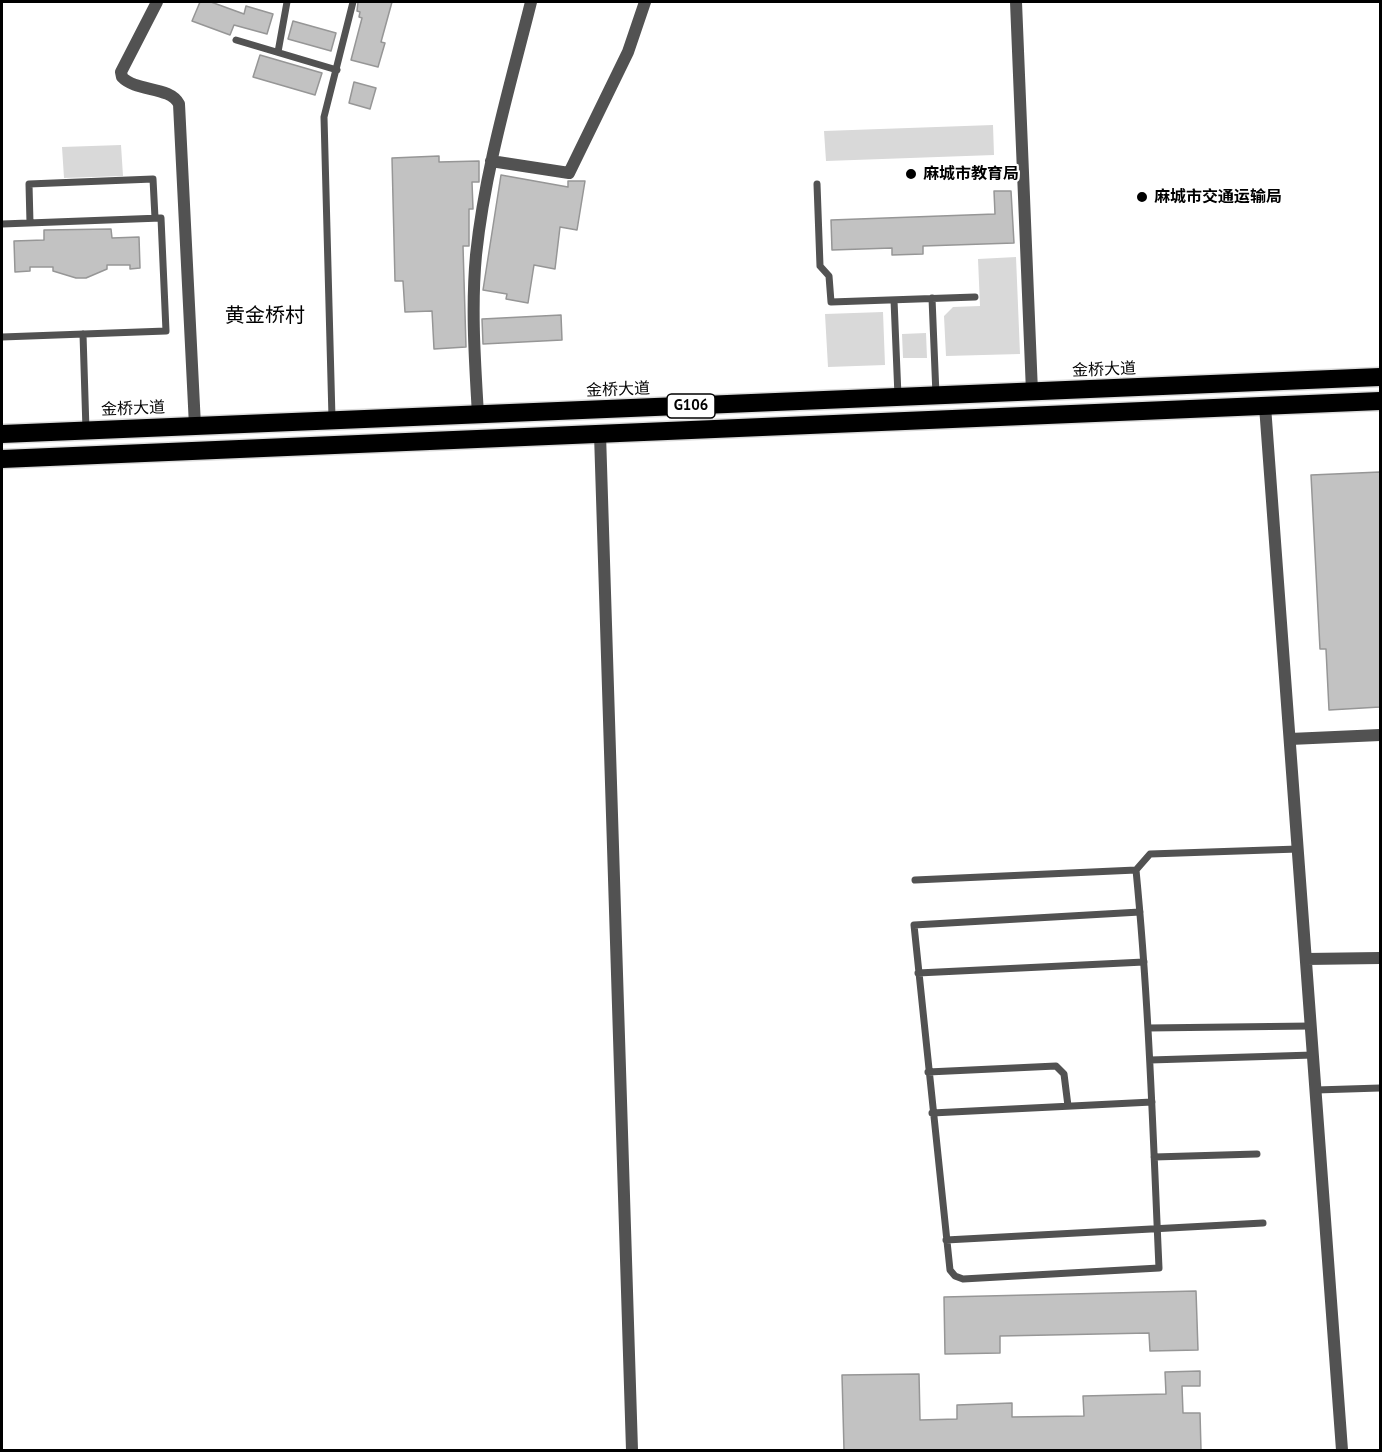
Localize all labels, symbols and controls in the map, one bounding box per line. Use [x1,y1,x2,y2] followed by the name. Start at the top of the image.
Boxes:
[923,164,1019,184] place label: 麻城市教育局
[904,167,918,181] marker: 麻城市教育局
[1154,187,1282,207] place label: 麻城市交通运输局
[1135,190,1149,204] marker: 麻城市交通运输局
[225,304,305,328] district label: 黄金桥村
[1072,359,1136,381] street label: 金桥大道
[586,379,650,401] street label: 金桥大道
[667,394,715,418] road number: G106
[101,398,165,420] street label: 金桥大道

